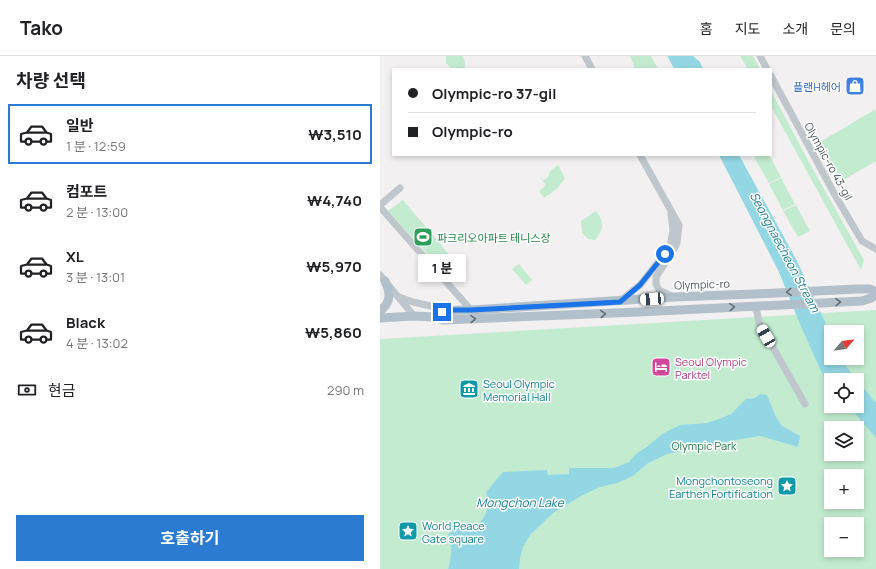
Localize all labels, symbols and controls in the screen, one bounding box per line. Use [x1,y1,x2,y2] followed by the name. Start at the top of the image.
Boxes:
[20,15,63,41] text: Tako
[700,19,713,38] text: 홈
[735,19,760,38] text: 지도
[782,19,808,38] text: 소개
[830,19,856,38] text: 문의
[16,68,86,92] text: 차량 선택
[844,75,866,97] shop icon: 플랜H헤어
[793,79,841,94] place label: 플랜H헤어
[432,83,556,104] text: Olympic-ro 37-gil
[66,115,94,136] text: 일반
[18,116,54,152] icon: car
[801,119,857,203] street label: Olympic-ro 43-gil
[432,121,513,142] text: Olympic-ro
[308,124,362,145] text: ₩3,510
[66,137,126,155] text: 1 분 · 12:59
[66,181,107,202] text: 컴포트
[18,182,54,218] icon: car
[746,189,824,316] water label: Seongnaecheon Stream
[307,190,362,211] text: ₩4,740
[66,203,128,221] text: 2 분 · 13:00
[412,226,434,248] sports icon: 파크리오아파트 테니스장
[437,230,551,245] place label: 파크리오아파트 테니스장
[656,245,674,263] route start
[66,246,84,267] text: XL
[18,248,54,284] icon: car
[418,254,466,282] callout: 1 분
[306,256,362,277] text: ₩5,970
[432,259,452,277] text: 1 분
[66,268,125,286] text: 3 분 · 13:01
[674,276,731,292] street label: Olympic-ro
[786,288,792,297] one-way arrow
[640,292,664,306] car
[835,298,841,306] one-way arrow
[433,303,451,321] route end
[729,303,736,312] one-way arrow
[600,309,606,318] one-way arrow
[66,312,105,333] text: Black
[18,314,54,350] icon: car
[470,315,476,324] one-way arrow
[305,322,362,343] text: ₩5,860
[755,323,777,349] car
[824,325,864,365] north arrow
[824,325,864,557] map controls
[66,334,128,352] text: 4 분 · 13:02
[675,354,747,382] place label: Seoul Olympic Parktel
[650,356,672,378] hotel icon: Seoul Olympic Parktel
[824,373,864,413] button: locate
[483,376,555,404] place label: Seoul Olympic Memorial Hall
[458,378,480,400] museum icon: Seoul Olympic Memorial Hall
[16,379,38,401] icon: cash
[48,380,76,401] text: 현금
[327,381,364,399] text: 290 m
[824,421,864,461] button: layers
[672,438,737,453] park label: Olympic Park
[824,469,864,509] button: +
[669,473,773,501] place label: Mongchontoseong Earthen Fortification
[776,475,798,497] place icon: Mongchontoseong Earthen Fortification
[476,494,565,511] water label: Mongchon Lake
[16,515,364,561] button: 호출하기
[824,517,864,557] button: −
[422,518,485,546] place label: World Peace Gate square
[397,520,419,542] place icon: World Peace Gate square

